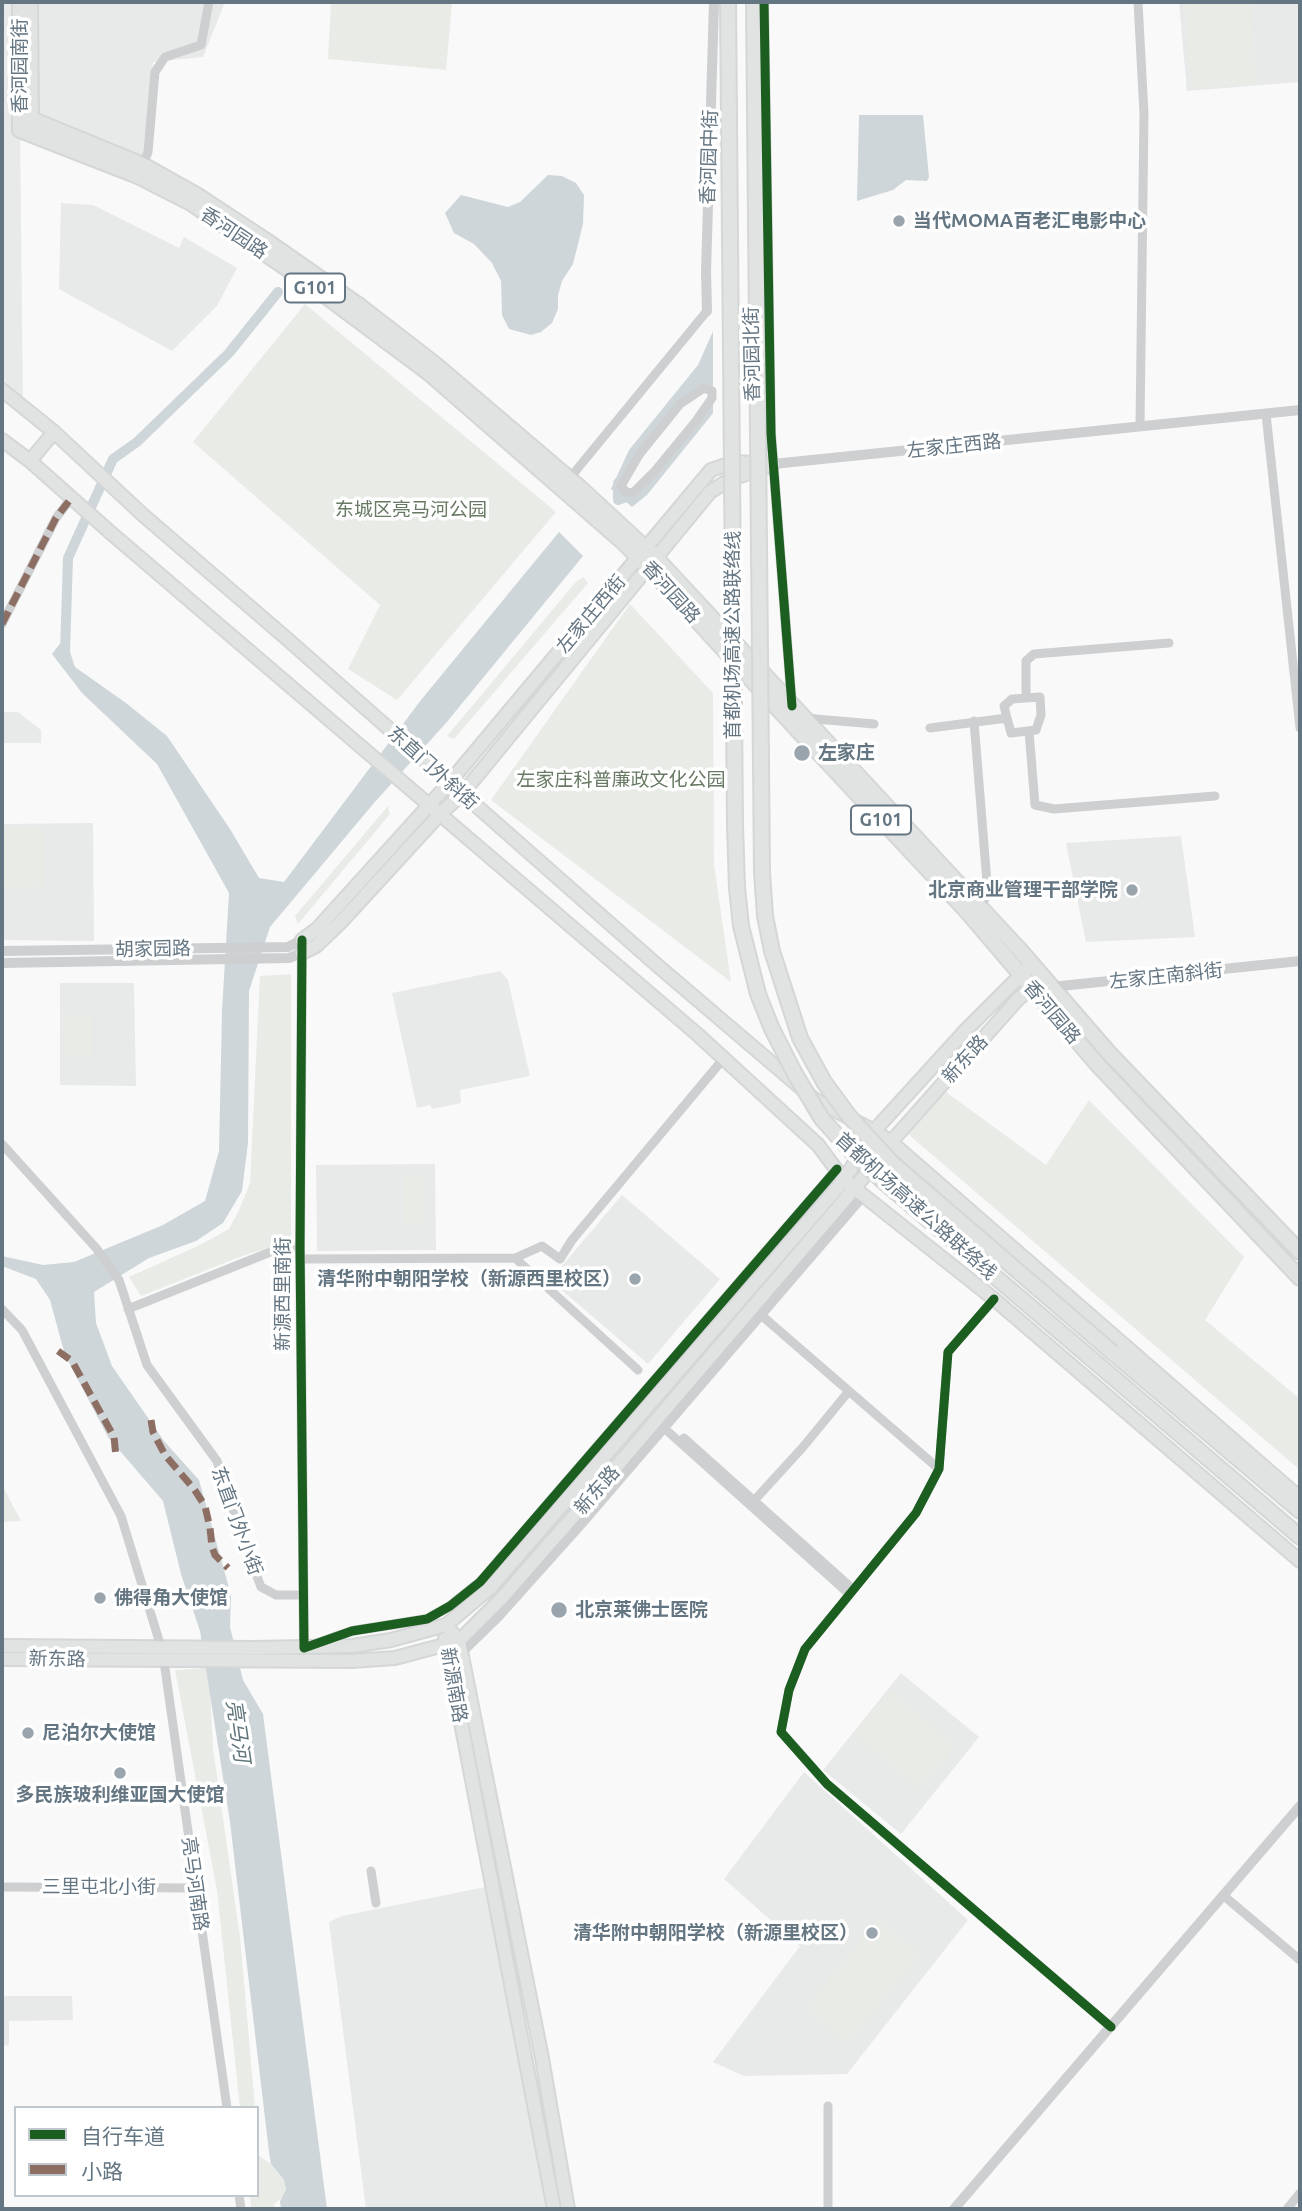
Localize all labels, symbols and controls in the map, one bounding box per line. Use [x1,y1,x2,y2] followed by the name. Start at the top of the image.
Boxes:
[9,19,31,113] street label: 香河园南街
[696,109,722,205] street label: 香河园中街
[196,202,272,264] street label: 香河园路
[913,210,1146,232] place label: 当代MOMA百老汇电影中心
[891,213,907,229] marker: 当代MOMA百老汇电影中心
[285,274,345,302] road number: G101
[740,306,764,402] street label: 香河园北街
[906,430,1002,462] street label: 左家庄西路
[335,499,487,521] park label: 东城区亮马河公园
[722,531,744,739] street label: 首都机场高速公路联络线
[637,556,705,628] street label: 香河园路
[552,570,630,658] street label: 左家庄西街
[383,721,483,815] street label: 东直门外斜街
[818,742,875,764] place label: 左家庄
[792,743,812,763] marker: 左家庄
[517,769,725,791] park label: 左家庄科普廉政文化公园
[851,806,911,834] road number: G101
[928,879,1118,901] place label: 北京商业管理干部学院
[1124,882,1140,898] marker: 北京商业管理干部学院
[115,937,191,961] street label: 胡家园路
[1108,959,1224,993] street label: 左家庄南斜街
[1019,976,1085,1048] street label: 香河园路
[937,1030,993,1088] street label: 新东路
[831,1128,1001,1284] street label: 首都机场高速公路联络线
[272,1237,294,1351] street label: 新源西里南街
[317,1268,621,1290] place label: 清华附中朝阳学校（新源西里校区）
[627,1271,643,1287] marker: 清华附中朝阳学校（新源西里校区）
[570,1461,624,1519] street label: 新东路
[207,1464,267,1578] street label: 东直门外小街
[114,1587,228,1609] place label: 佛得角大使馆
[92,1590,108,1606] marker: 佛得角大使馆
[575,1599,708,1621] place label: 北京莱佛士医院
[549,1600,569,1620] marker: 北京莱佛士医院
[436,1646,472,1724] street label: 新源南路
[28,1647,86,1671] street label: 新东路
[221,1698,255,1764] water label: 亮马河
[42,1722,156,1744] place label: 尼泊尔大使馆
[20,1725,36,1741] marker: 尼泊尔大使馆
[112,1765,128,1781] marker: 多民族玻利维亚国大使馆
[16,1784,224,1806] place label: 多民族玻利维亚国大使馆
[177,1835,213,1933] street label: 亮马河南路
[42,1876,156,1898] street label: 三里屯北小街
[573,1922,858,1944] place label: 清华附中朝阳学校（新源里校区）
[864,1925,880,1941] marker: 清华附中朝阳学校（新源里校区）
[14,2106,259,2197] legend
[81,2124,165,2148] text: 自行车道
[81,2159,123,2183] text: 小路

